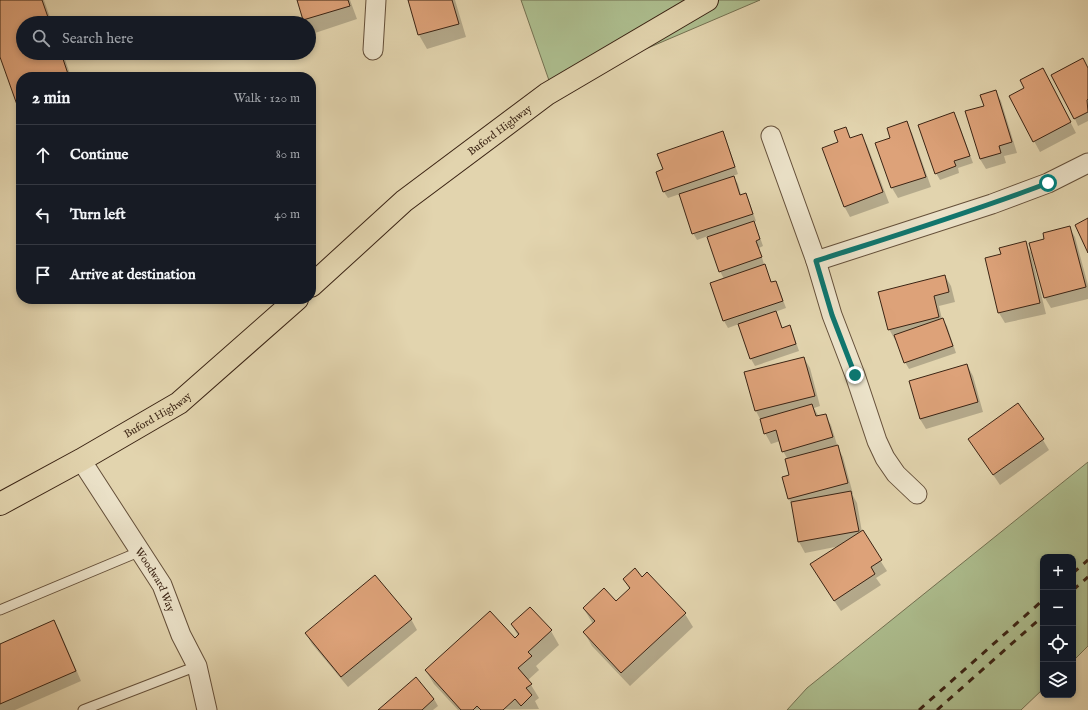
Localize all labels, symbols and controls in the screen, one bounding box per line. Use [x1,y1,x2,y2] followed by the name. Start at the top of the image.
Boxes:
[16,16,316,60] search box
[30,27,52,49] icon: search
[62,29,133,48] text: Search here
[32,88,70,109] text: 2 min
[234,90,300,107] text: Walk · 120 m
[465,102,535,159] street label: Buford Highway
[32,144,54,166] icon: ahead
[70,145,128,164] text: Continue
[276,146,300,163] text: 80 m
[1039,174,1057,192] route start
[32,204,54,226] icon: left
[70,205,126,224] text: Turn left
[274,206,300,223] text: 40 m
[32,264,54,286] icon: arrive
[70,265,196,284] text: Arrive at destination
[846,366,864,384] route end
[122,389,195,442] street label: Buford Highway
[131,545,178,614] street label: Woodward Way
[1040,554,1076,698] map controls
[1040,554,1076,590] button: +
[1040,590,1076,626] button: −
[1040,626,1076,662] button: locate
[1040,662,1076,698] button: layers

